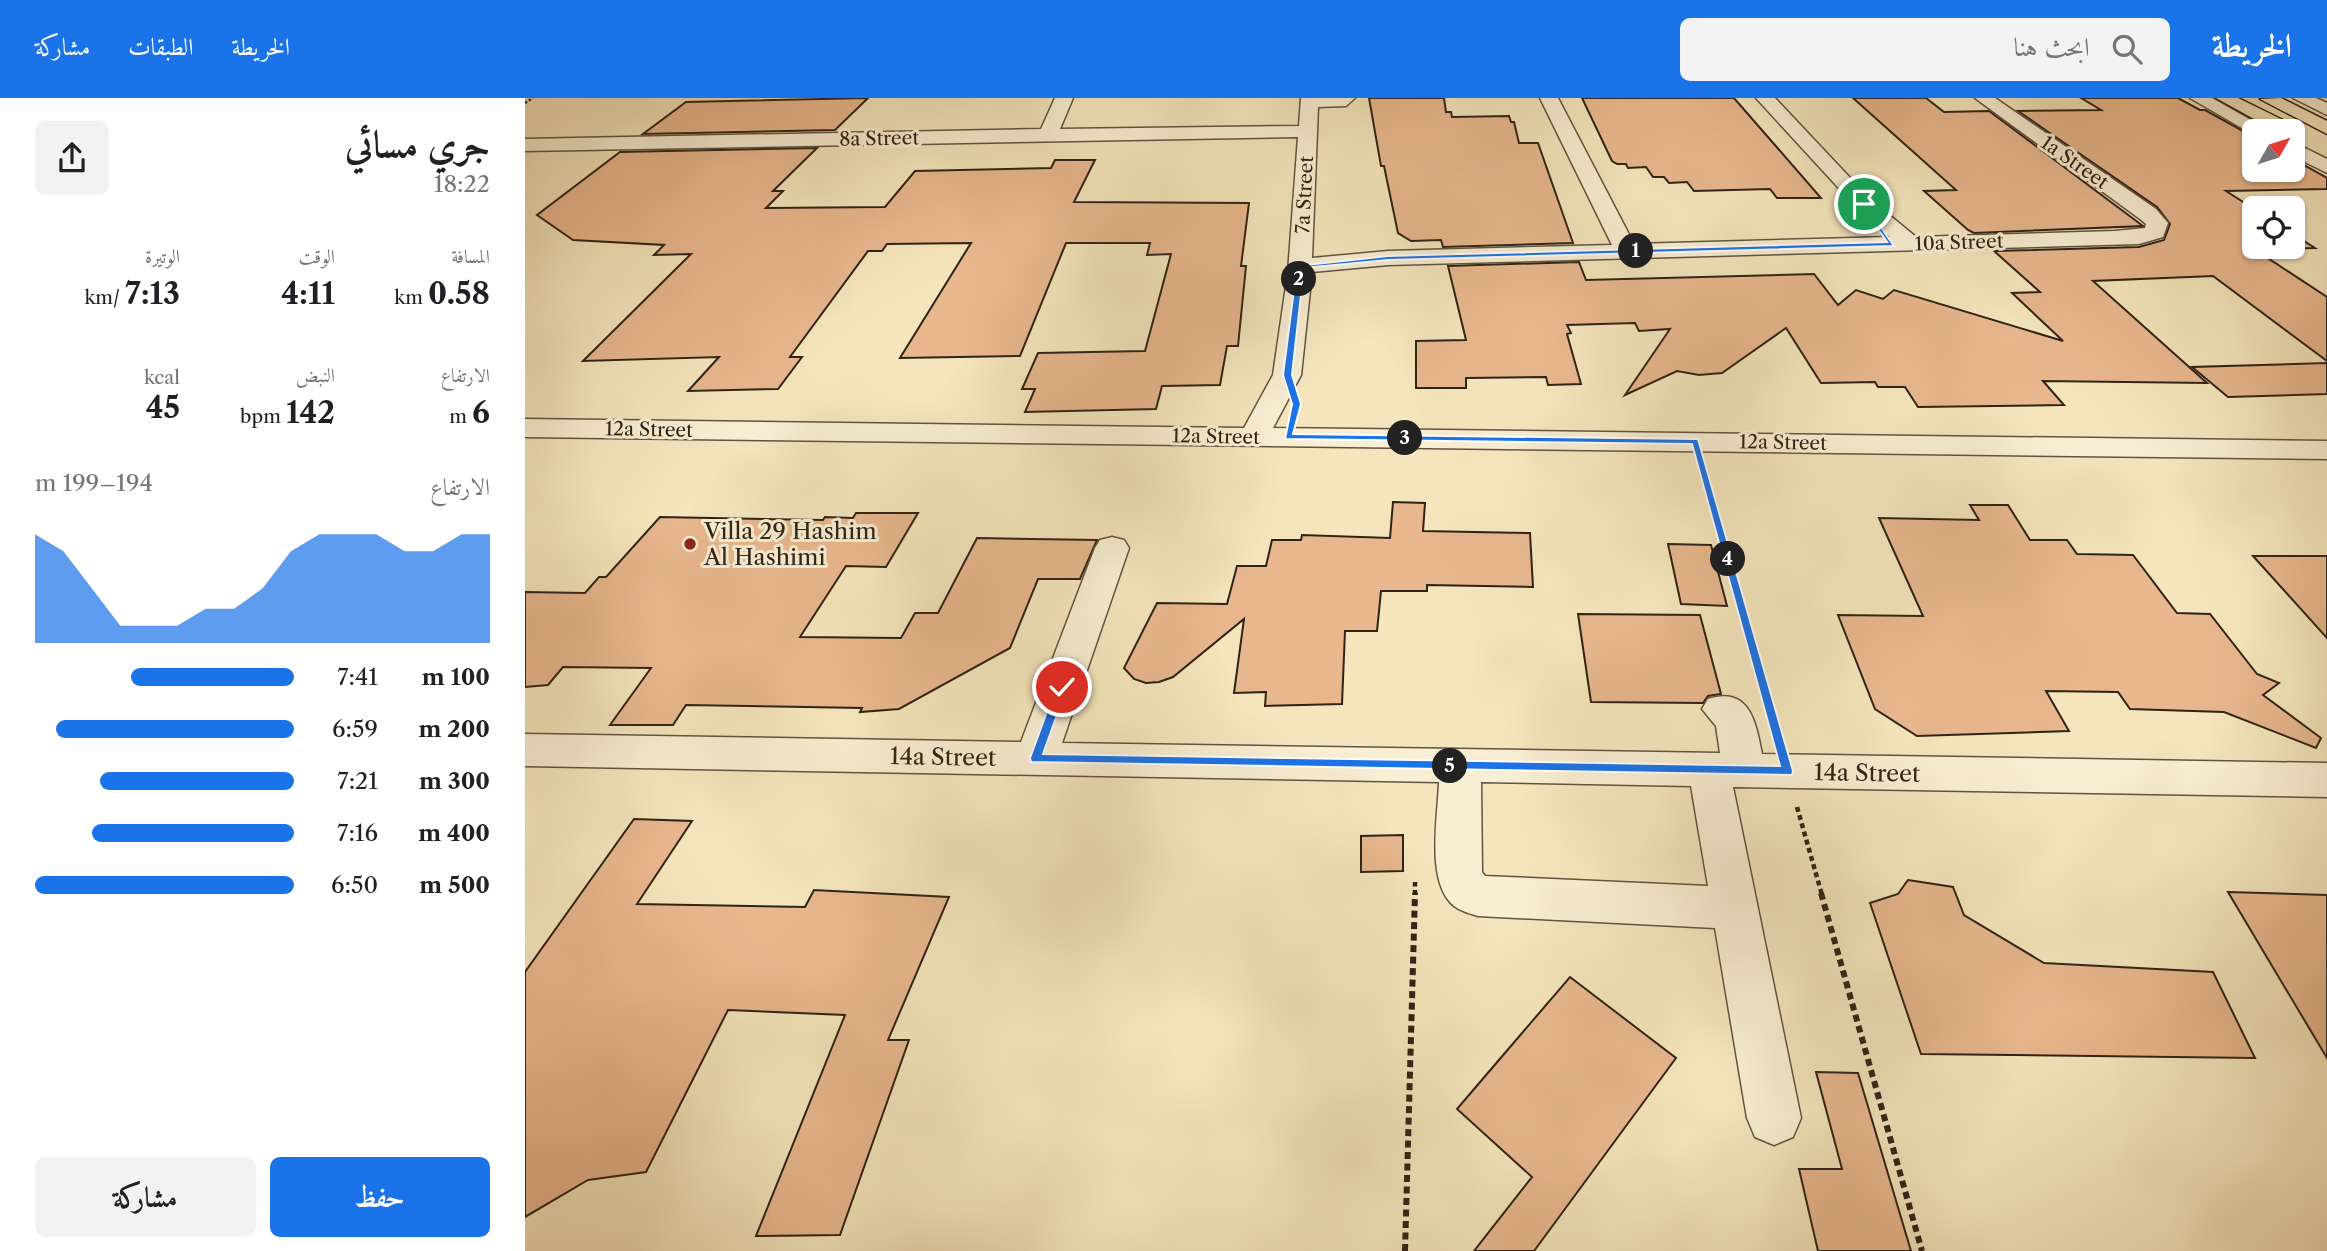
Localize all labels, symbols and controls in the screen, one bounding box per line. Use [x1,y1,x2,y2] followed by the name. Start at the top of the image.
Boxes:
[1680,18,2170,81] search box
[2212,25,2292,66] text: الخريطة
[2108,30,2146,68] icon: search
[2013,31,2090,63] text: ابحث هنا
[35,32,90,61] text: مشاركة
[128,32,194,61] text: الطبقات
[232,32,290,61] text: الخريطة
[2242,119,2305,182] north arrow
[2242,119,2305,259] map controls
[345,120,490,167] text: جري مسائي
[35,121,109,195] button: share
[839,126,919,151] street label: 8a Street
[2037,131,2113,194] street label: 1a Street
[1291,155,1318,235] street label: 7a Street
[434,170,490,198] text: 18:22
[1834,174,1894,234] pin
[1845,185,1883,223] icon: arrive
[2242,196,2305,259] button: locate
[1914,229,2004,256] street label: 10a Street
[1619,234,1653,268] pin: 1
[1631,239,1640,262] text: 1
[145,245,180,268] text: الوتيرة
[299,245,335,268] text: الوقت
[451,245,490,268] text: المسافة
[1281,262,1317,296] pin: 2
[1293,267,1304,290] text: 2
[125,275,180,312] text: 7:13
[281,275,335,312] text: 4:11
[428,275,490,312] text: 0.58
[84,286,125,309] text: /km
[394,286,428,309] text: km
[296,364,335,387] text: النبض
[441,364,490,387] text: الارتفاع
[144,366,180,389] text: kcal
[146,389,180,426] text: 45
[286,394,335,431] text: 142
[472,394,490,431] text: 6
[240,405,286,428] text: bpm
[449,405,472,428] text: m
[605,417,693,442] street label: 12a Street
[1387,420,1423,456] pin: 3
[1172,424,1260,449] street label: 12a Street
[1399,426,1410,449] text: 3
[1739,430,1827,455] street label: 12a Street
[35,469,153,497] text: 194–199 m
[430,473,490,501] text: الارتفاع
[703,517,877,571] place label: Villa 29 Hashim Al Hashimi
[682,536,698,552] marker: Villa 29 Hashim Al Hashimi
[1711,542,1745,576] pin: 4
[1722,547,1733,570] text: 4
[1032,657,1092,717] pin
[337,663,378,691] text: 7:41
[422,663,490,691] text: 100 m
[1043,668,1081,706] icon: check
[332,715,378,743] text: 6:59
[418,715,490,743] text: 200 m
[890,742,996,772] street label: 14a Street
[1433,748,1467,784] pin: 5
[1444,754,1455,777] text: 5
[1814,758,1920,788] street label: 14a Street
[337,767,378,795] text: 7:21
[419,767,490,795] text: 300 m
[337,819,378,847] text: 7:16
[418,819,490,847] text: 400 m
[331,871,378,899] text: 6:50
[419,871,490,899] text: 500 m
[35,1157,256,1237] button: مشاركة
[270,1157,490,1237] button: حفظ

